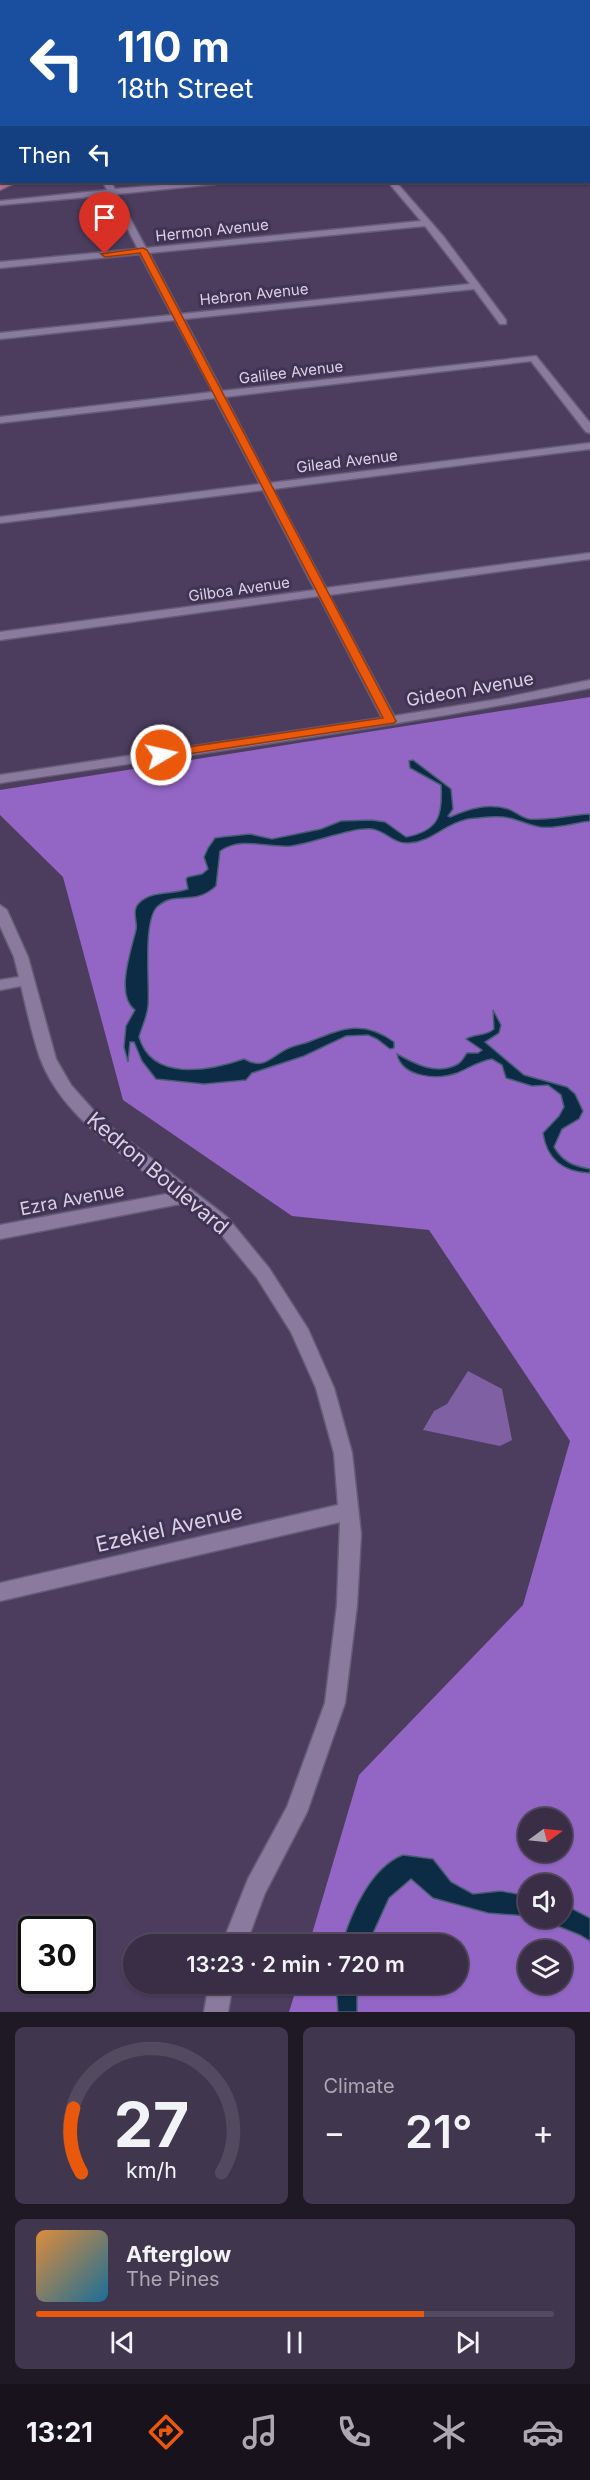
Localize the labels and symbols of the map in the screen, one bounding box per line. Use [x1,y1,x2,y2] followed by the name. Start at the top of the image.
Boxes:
[79,192,130,254] pin
[154,215,270,245] street label: Hermon Avenue
[199,279,309,309] street label: Hebron Avenue
[238,356,344,388] street label: Galilee Avenue
[295,445,399,477] street label: Gilead Avenue
[187,572,291,606] street label: Gilboa Avenue
[405,667,535,711] street label: Gideon Avenue
[129,723,193,787] position arrow
[82,1107,234,1239] street label: Kedron Boulevard
[18,1179,126,1219] street label: Ezra Avenue
[93,1499,245,1557] street label: Ezekiel Avenue
[518,1808,572,1862] north arrow
[18,1916,96,1994] speed limit sign: 30

